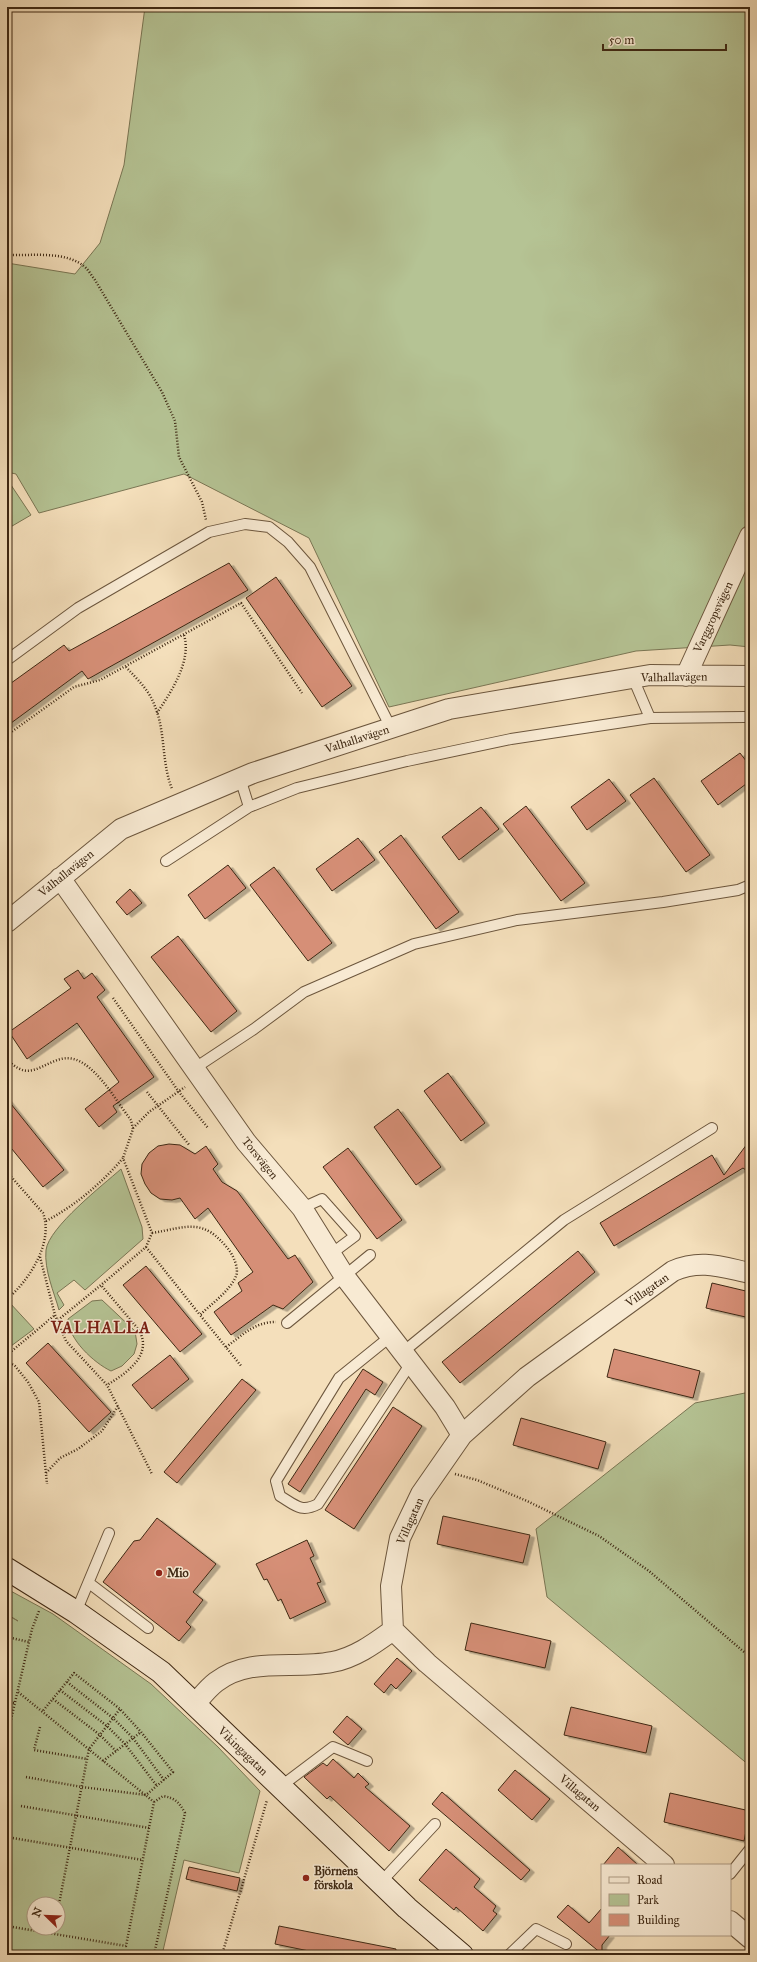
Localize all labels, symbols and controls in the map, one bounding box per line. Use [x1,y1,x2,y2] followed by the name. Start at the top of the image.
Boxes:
[603,26,726,52] scale bar
[609,33,634,47] text: 50 m
[690,579,737,656] street label: Varggropsvägen
[639,669,708,686] street label: Valhallavägen
[322,722,392,757] street label: Valhallavägen
[35,846,97,901] street label: Valhallavägen
[238,1134,282,1183] street label: Torsvägen
[622,1270,672,1311] street label: Villagatan
[50,1318,151,1337] district label: VALHALLA
[393,1495,428,1548] street label: Villagatan
[167,1566,189,1580] place label: Mio
[154,1568,164,1578] marker: Mio
[214,1723,271,1779] street label: Vikingagatan
[555,1771,604,1815] street label: Villagatan
[313,1864,358,1892] place label: Björnens förskola
[601,1864,731,1936] legend
[301,1873,311,1883] marker: Björnens förskola
[637,1873,663,1887] text: Road
[637,1893,659,1907] text: Park
[26,1896,66,1936] north arrow
[29,1905,45,1919] text: N
[637,1913,680,1928] text: Building

